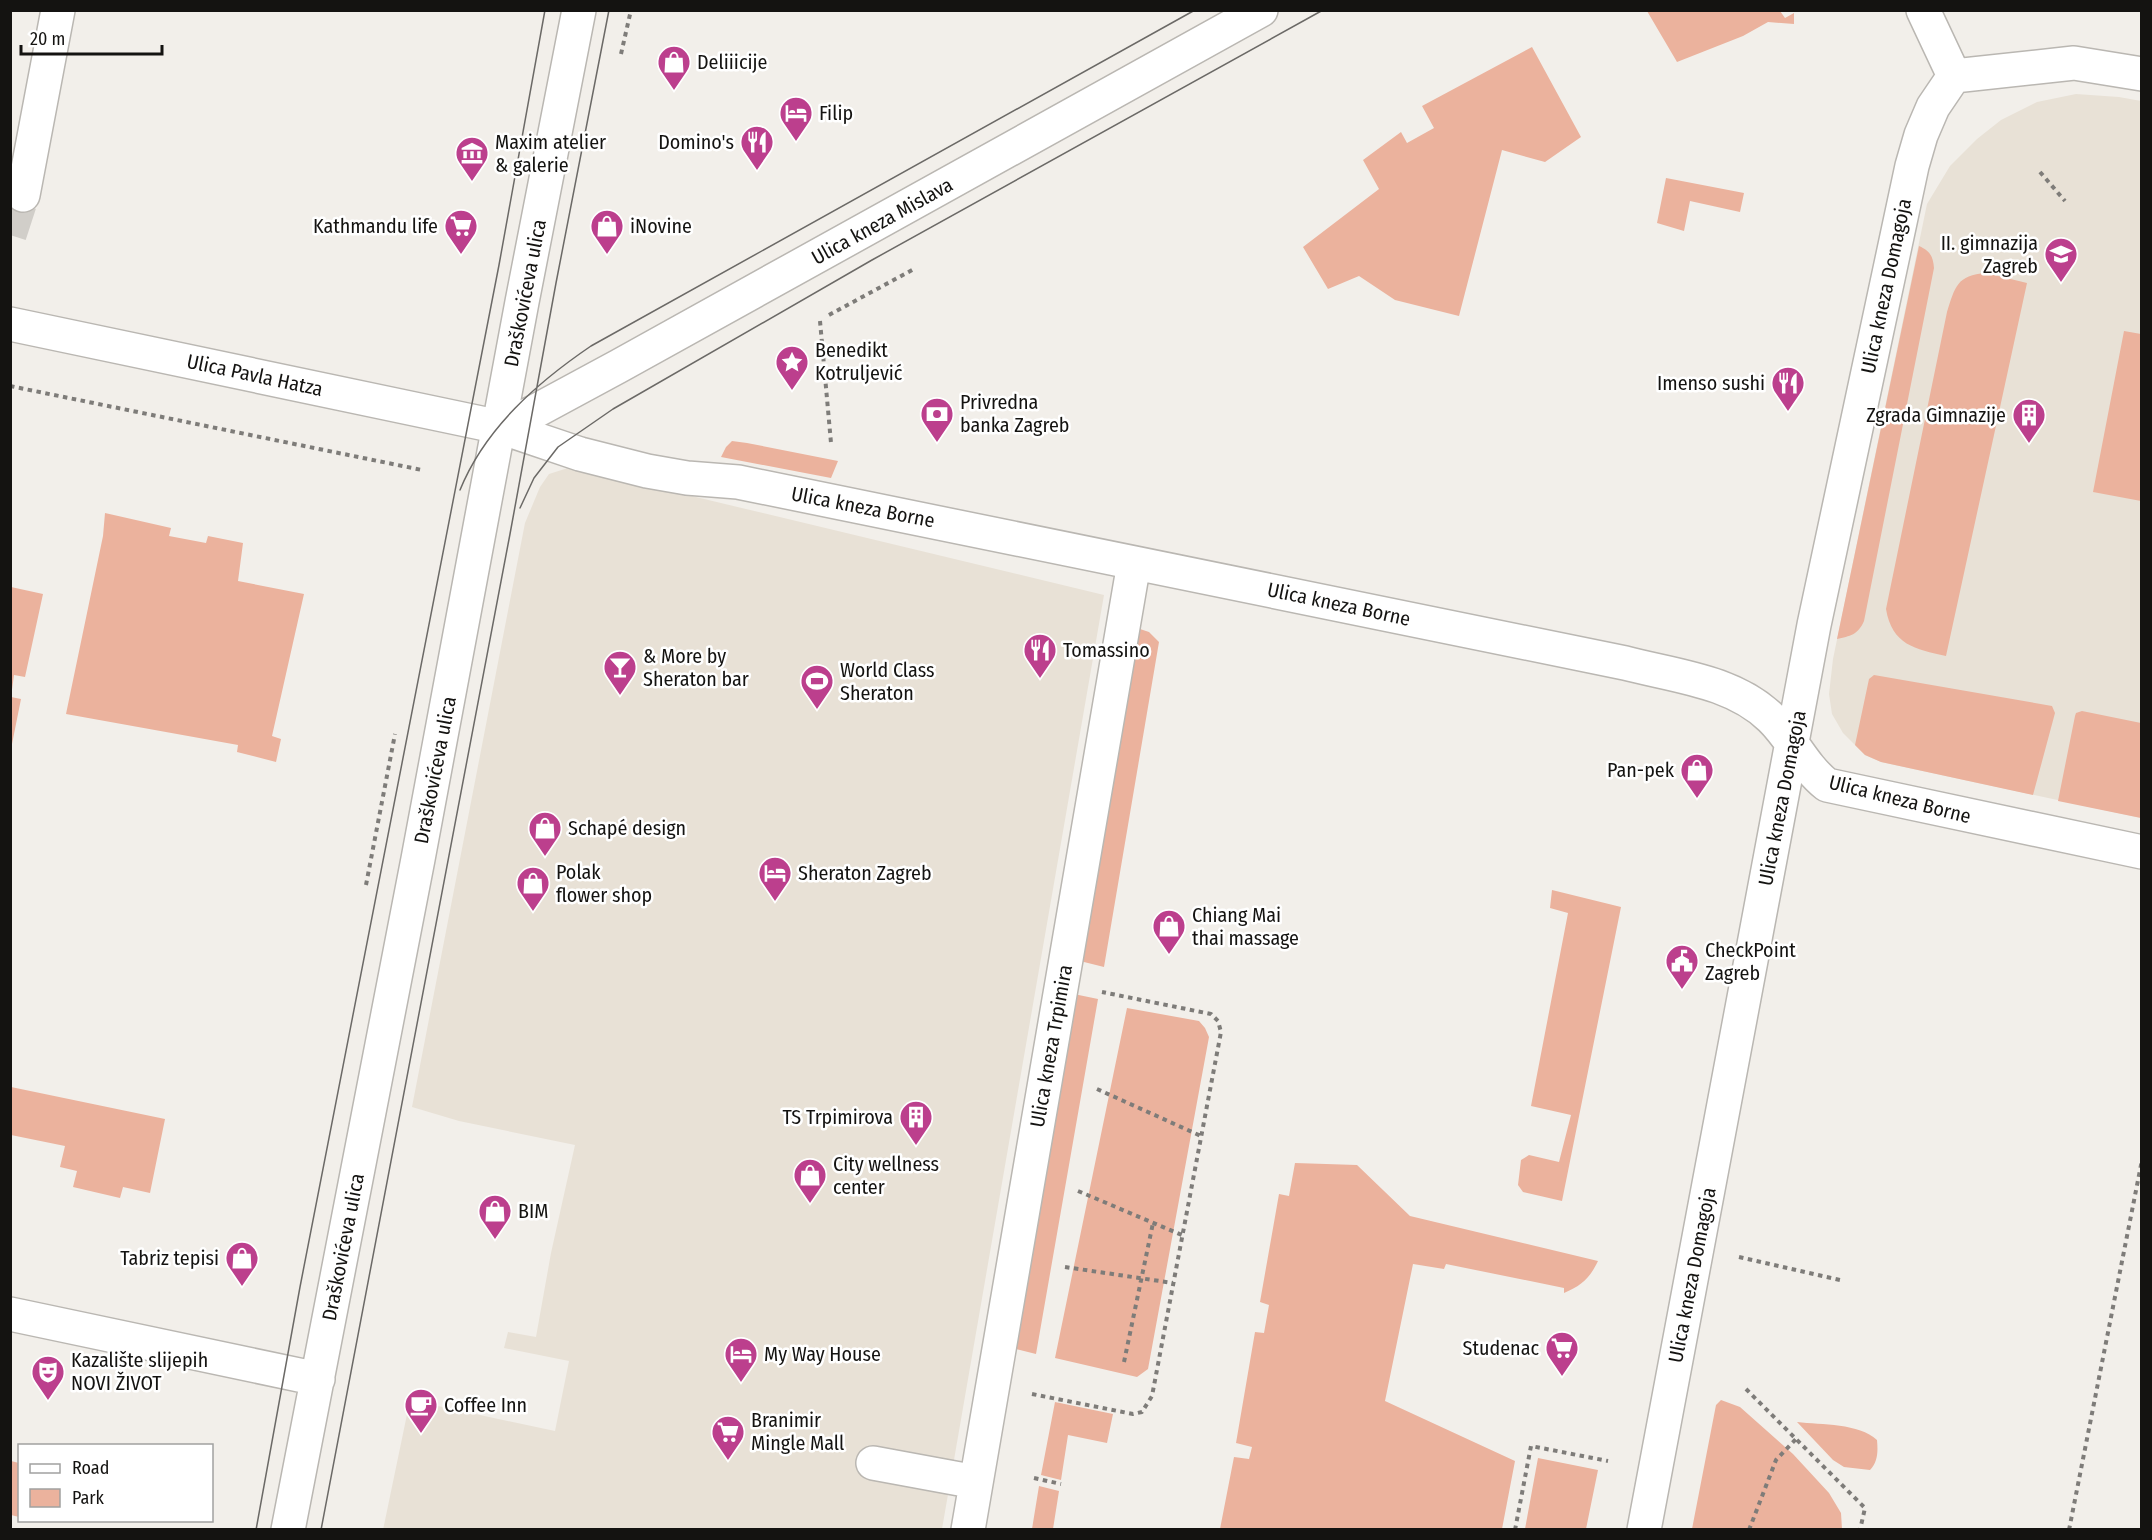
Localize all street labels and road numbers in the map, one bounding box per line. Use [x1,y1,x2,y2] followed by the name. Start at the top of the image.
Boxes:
[807,172,957,270] street label: Ulica kneza Mislava
[1856,196,1916,376] street label: Ulica kneza Domagoja
[499,217,551,369] street label: Draškovićeva ulica
[185,349,325,401] street label: Ulica Pavla Hatza
[789,481,937,533] street label: Ulica kneza Borne
[1265,577,1413,631] street label: Ulica kneza Borne
[409,694,461,846] street label: Draškovićeva ulica
[1753,708,1811,888] street label: Ulica kneza Domagoja
[1826,770,1974,828] street label: Ulica kneza Borne
[1025,963,1077,1129] street label: Ulica kneza Trpimira
[317,1171,369,1323] street label: Draškovićeva ulica
[1663,1185,1721,1365] street label: Ulica kneza Domagoja

